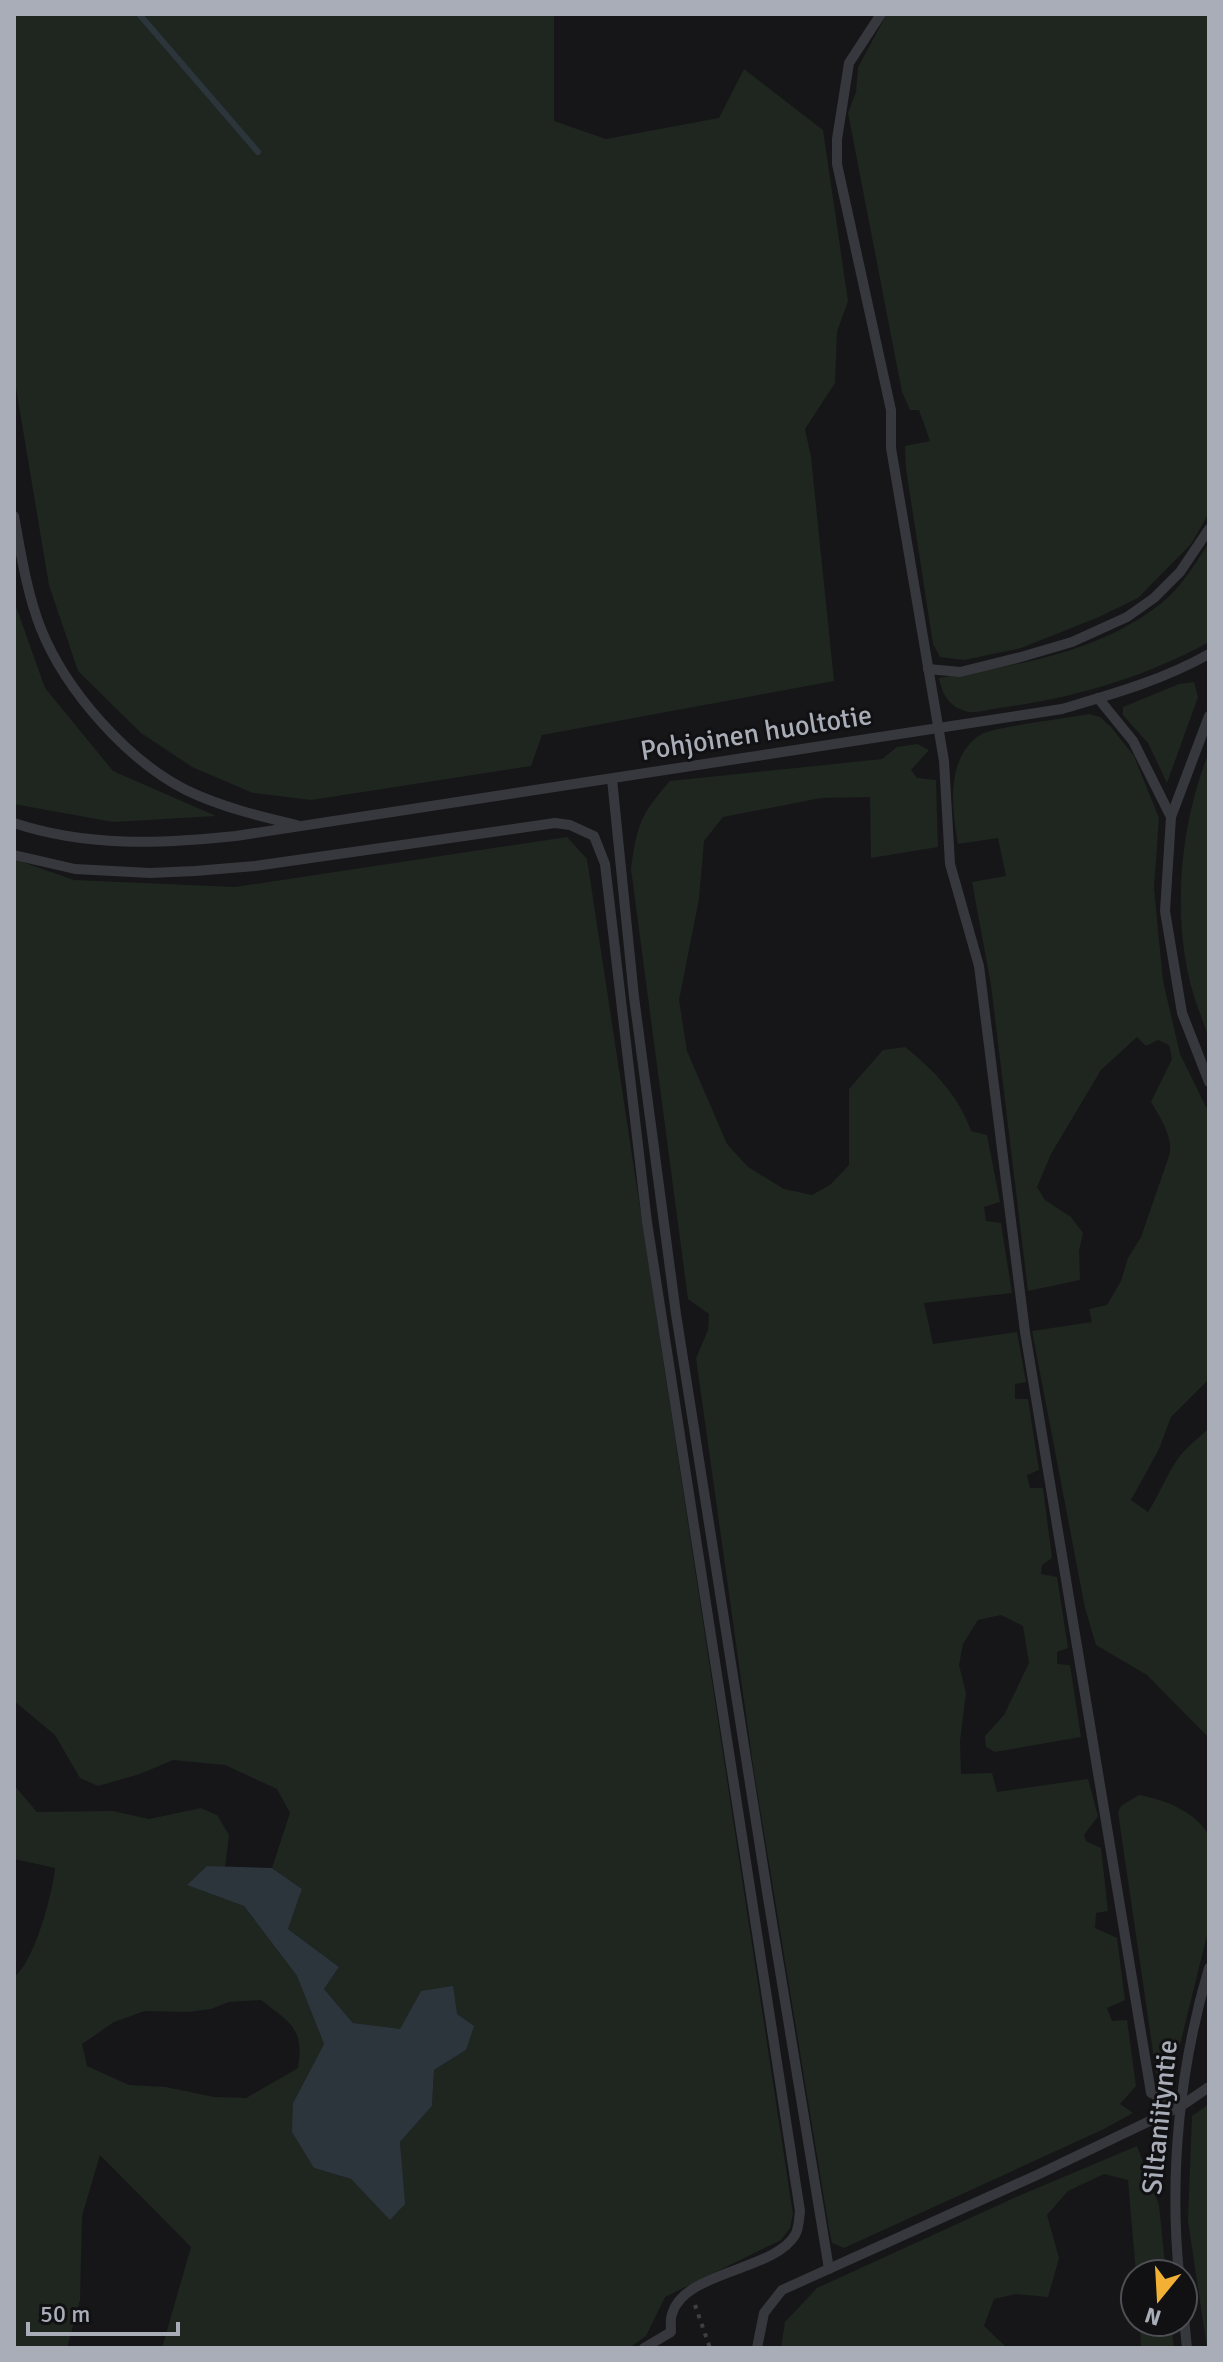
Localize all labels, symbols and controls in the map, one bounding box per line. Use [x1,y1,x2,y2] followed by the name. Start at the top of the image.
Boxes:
[638,698,874,768] street label: Pohjoinen huoltotie
[1135,2038,1185,2196] street label: Siltaniityntie
[1119,2258,1199,2338] north arrow
[28,2286,178,2336] scale bar
[40,2299,90,2329] text: 50 m
[1142,2301,1164,2332] text: N

